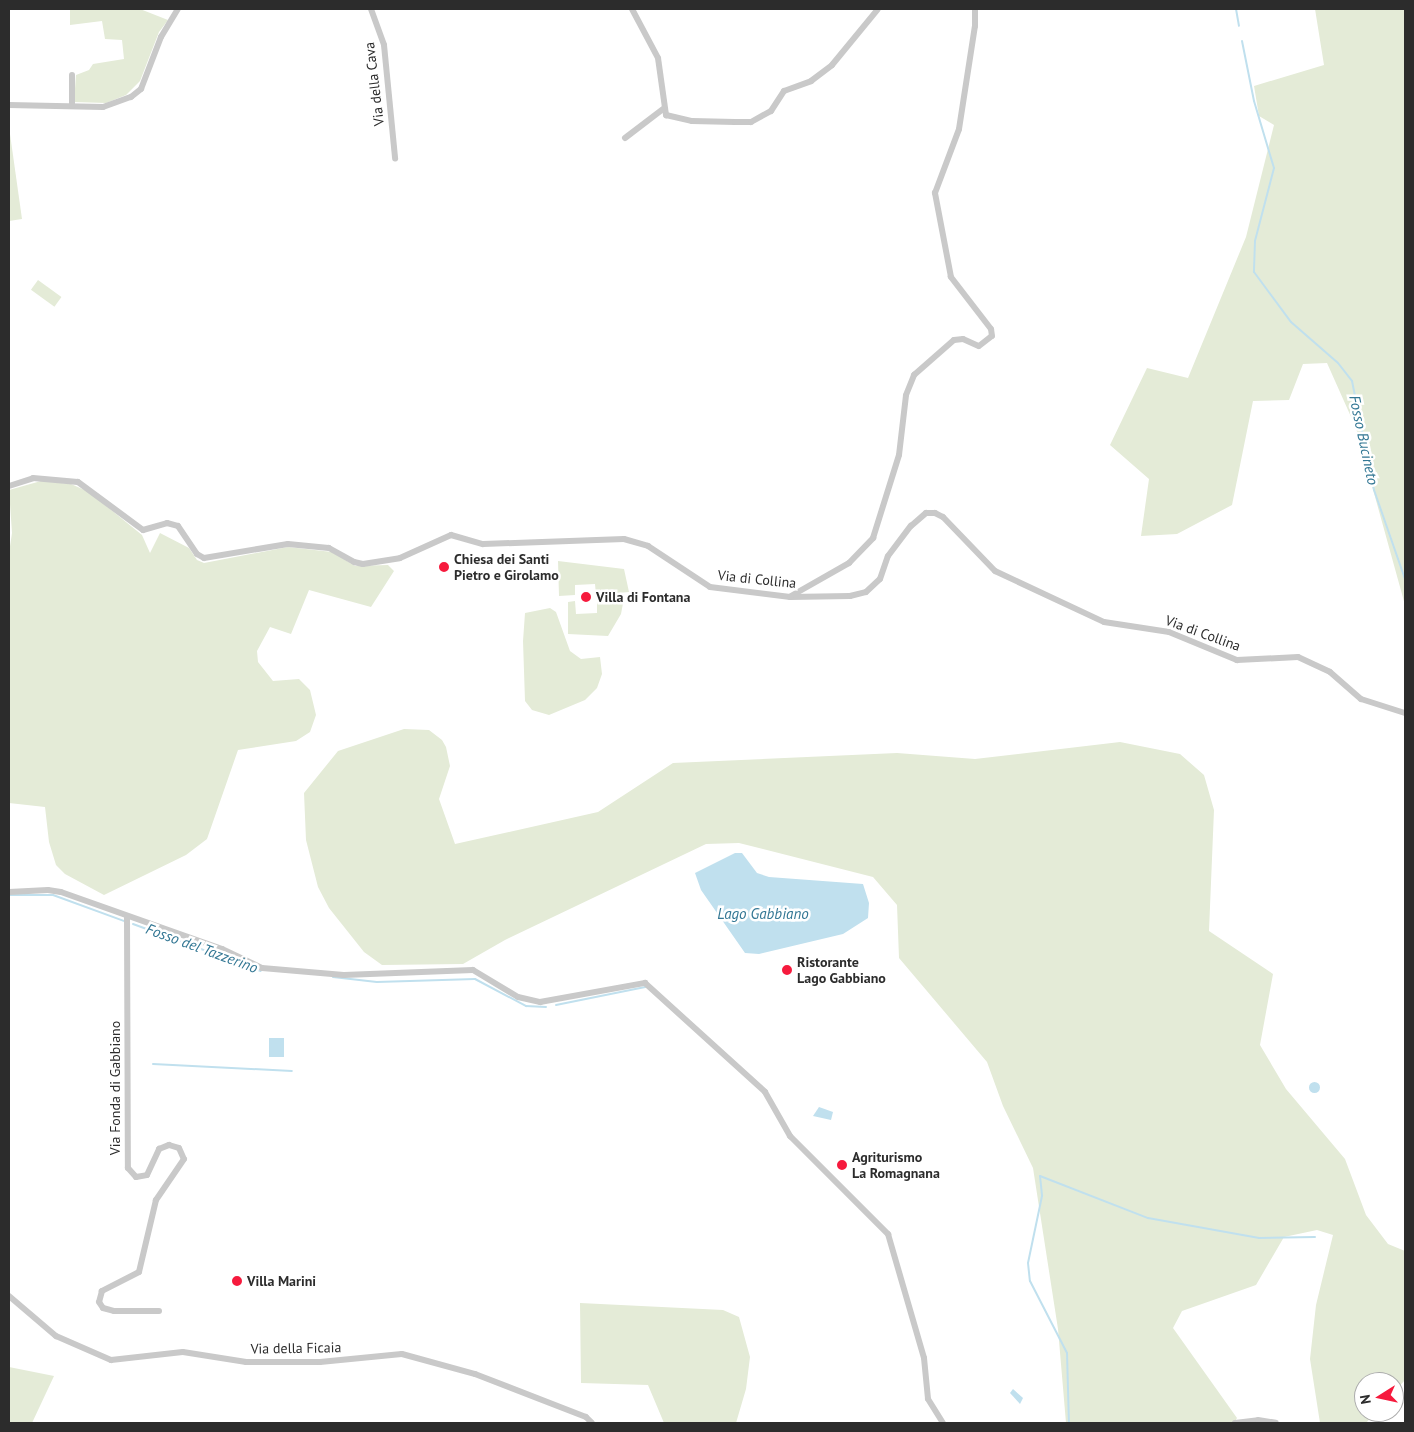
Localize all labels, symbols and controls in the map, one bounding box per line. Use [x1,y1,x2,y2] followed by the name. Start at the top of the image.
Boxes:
[361,41,387,127] street label: Via della Cava
[1346,393,1382,487] water label: Fosso Bucineto
[454,551,559,584] place label: Chiesa dei Santi Pietro e Girolamo
[438,561,450,573] marker: Chiesa dei Santi Pietro e Girolamo
[717,567,797,591] street label: Via di Collina
[596,589,690,605] place label: Villa di Fontana
[580,591,592,603] marker: Villa di Fontana
[1163,612,1243,654] street label: Via di Collina
[717,905,809,923] water label: Lago Gabbiano
[143,919,261,977] water label: Fosso del Tazzerino
[797,954,886,986] place label: Ristorante Lago Gabbiano
[781,964,793,976] marker: Ristorante Lago Gabbiano
[107,1021,123,1155] street label: Via Fonda di Gabbiano
[852,1149,940,1182] place label: Agriturismo La Romagnana
[836,1159,848,1171] marker: Agriturismo La Romagnana
[247,1273,316,1289] place label: Villa Marini
[231,1275,243,1287] marker: Villa Marini
[250,1339,342,1357] street label: Via della Ficaia
[1354,1372,1404,1422] north arrow
[1356,1393,1375,1406] text: N

